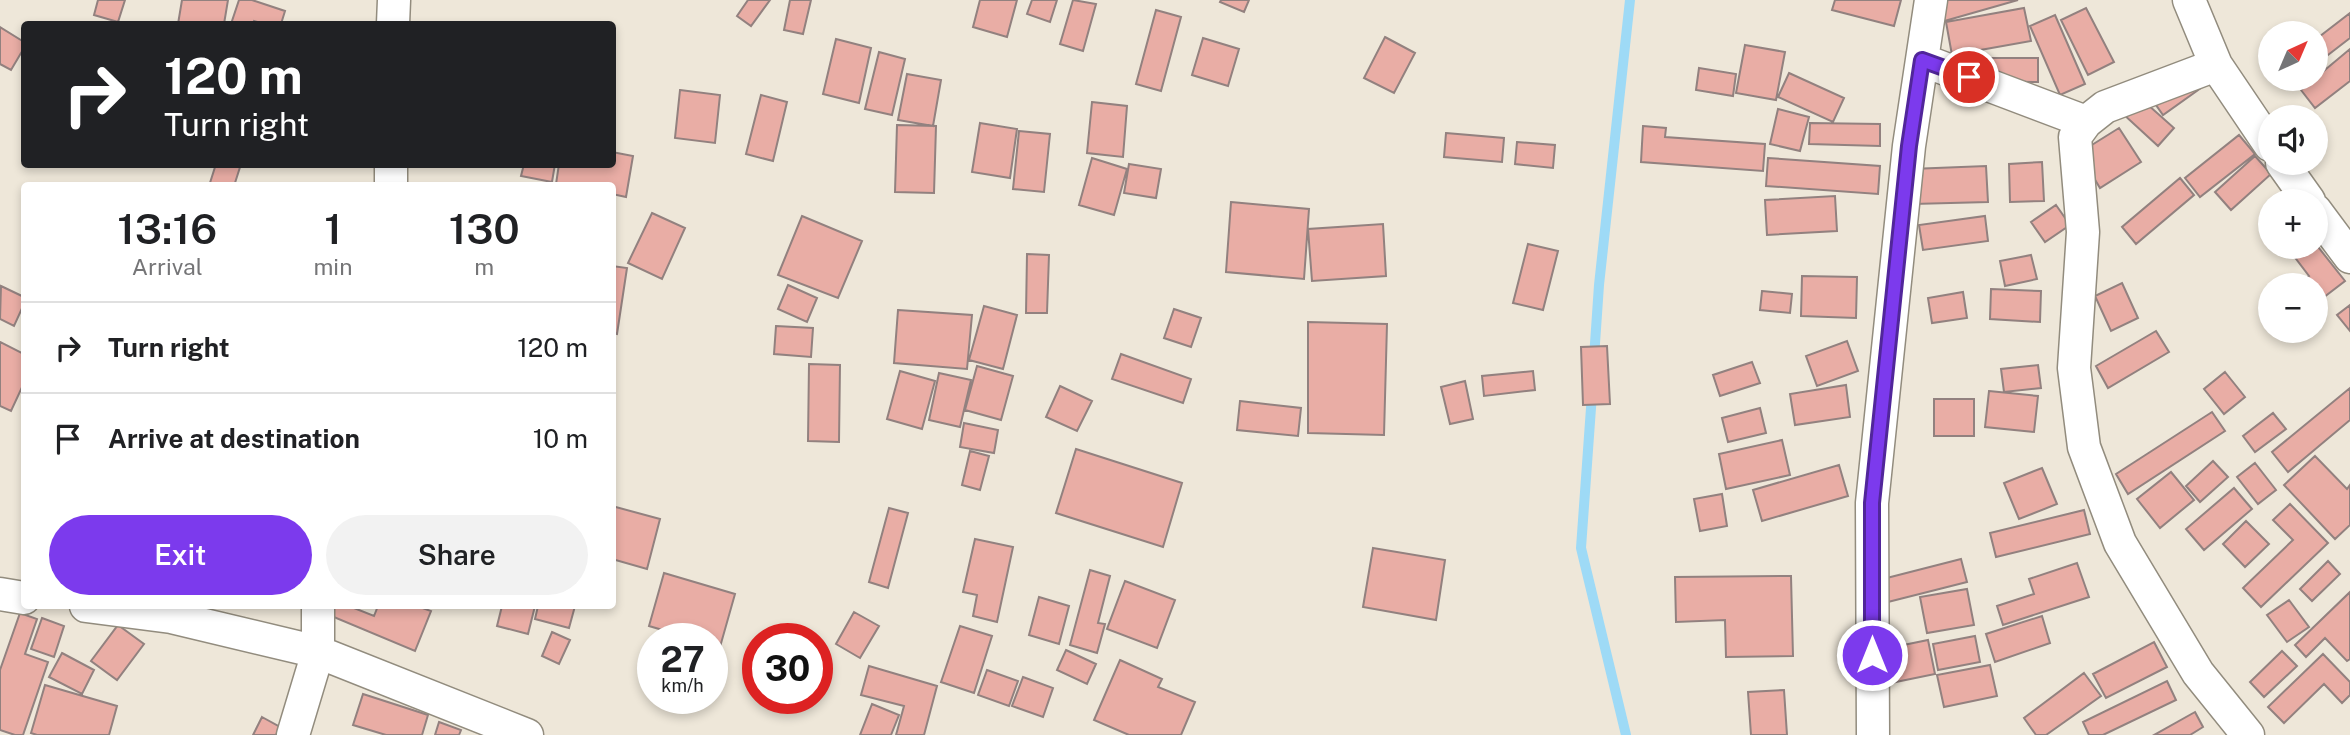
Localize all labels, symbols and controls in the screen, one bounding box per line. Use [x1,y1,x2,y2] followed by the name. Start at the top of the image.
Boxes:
[2258,21,2328,91] north arrow
[2258,21,2328,343] map controls
[164,47,303,105] text: 120 m
[1939,47,1999,107] pin
[49,49,140,140] icon: right
[1950,58,1988,96] icon: arrive
[2258,105,2328,175] button: sound
[164,106,309,143] text: Turn right
[2258,189,2328,259] button: +
[117,204,217,253] text: 13:16
[324,204,342,253] text: 1
[449,204,520,253] text: 130
[132,253,203,280] text: Arrival
[313,253,352,280] text: min
[474,253,494,280] text: m
[2258,273,2328,343] button: −
[49,329,87,367] icon: right
[108,332,230,363] text: Turn right
[517,332,588,363] text: 120 m
[49,420,87,458] icon: arrive
[108,423,360,454] text: Arrive at destination
[533,423,588,454] text: 10 m
[49,515,312,595] button: Exit
[326,515,588,595] button: Share
[1835,618,1909,692] position arrow
[742,623,833,714] speed limit sign: 30
[660,639,705,680] text: 27
[661,675,704,696] text: km/h

